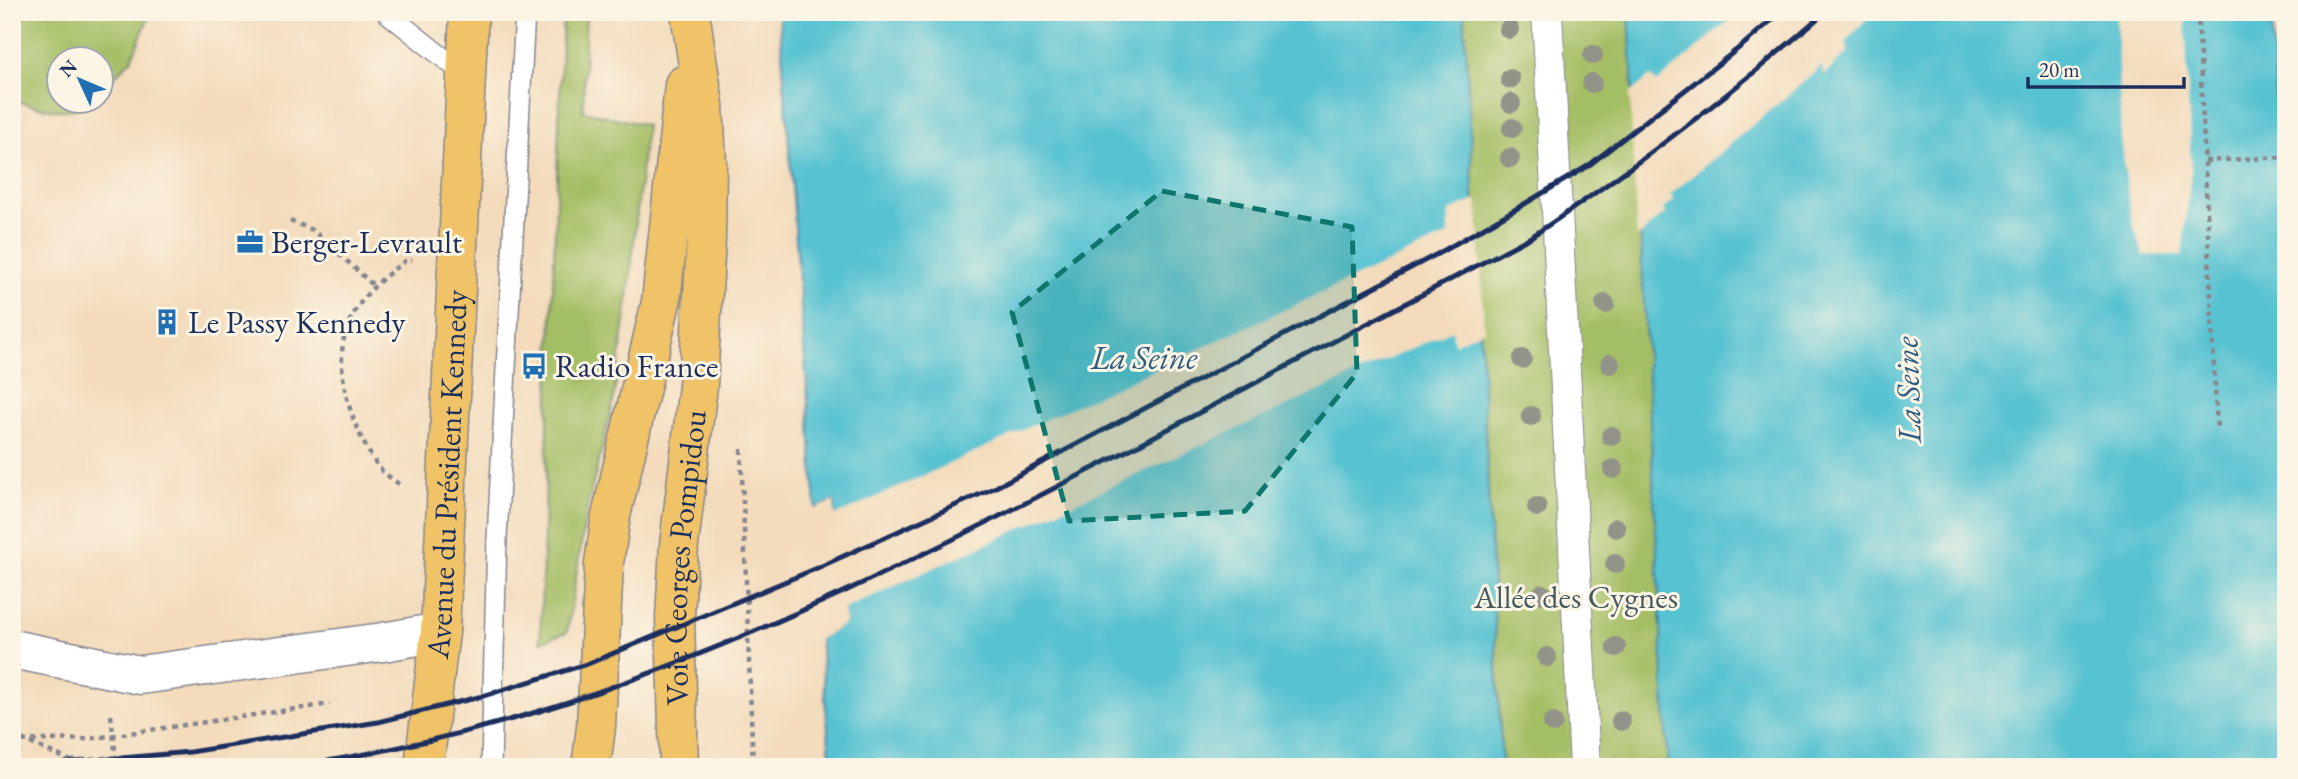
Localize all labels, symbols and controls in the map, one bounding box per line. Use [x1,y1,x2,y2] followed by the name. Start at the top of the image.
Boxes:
[46,46,116,116] north arrow
[2028,46,2184,90] scale bar
[54,54,83,83] text: N
[2039,56,2080,83] text: 20 m
[271,221,462,263] place label: Berger-Levrault
[235,227,265,257] office icon: Berger-Levrault
[416,288,477,662] street label: Avenue du Président Kennedy
[188,301,407,343] place label: Le Passy Kennedy
[152,307,182,337] building icon: Le Passy Kennedy
[1884,335,1931,445] water label: La Seine
[1090,336,1198,379] water label: La Seine
[555,345,718,387] place label: Radio France
[519,351,549,381] bus stop icon: Radio France
[654,407,716,706] street label: Voie Georges Pompidou
[1473,576,1678,618] park label: Allée des Cygnes

